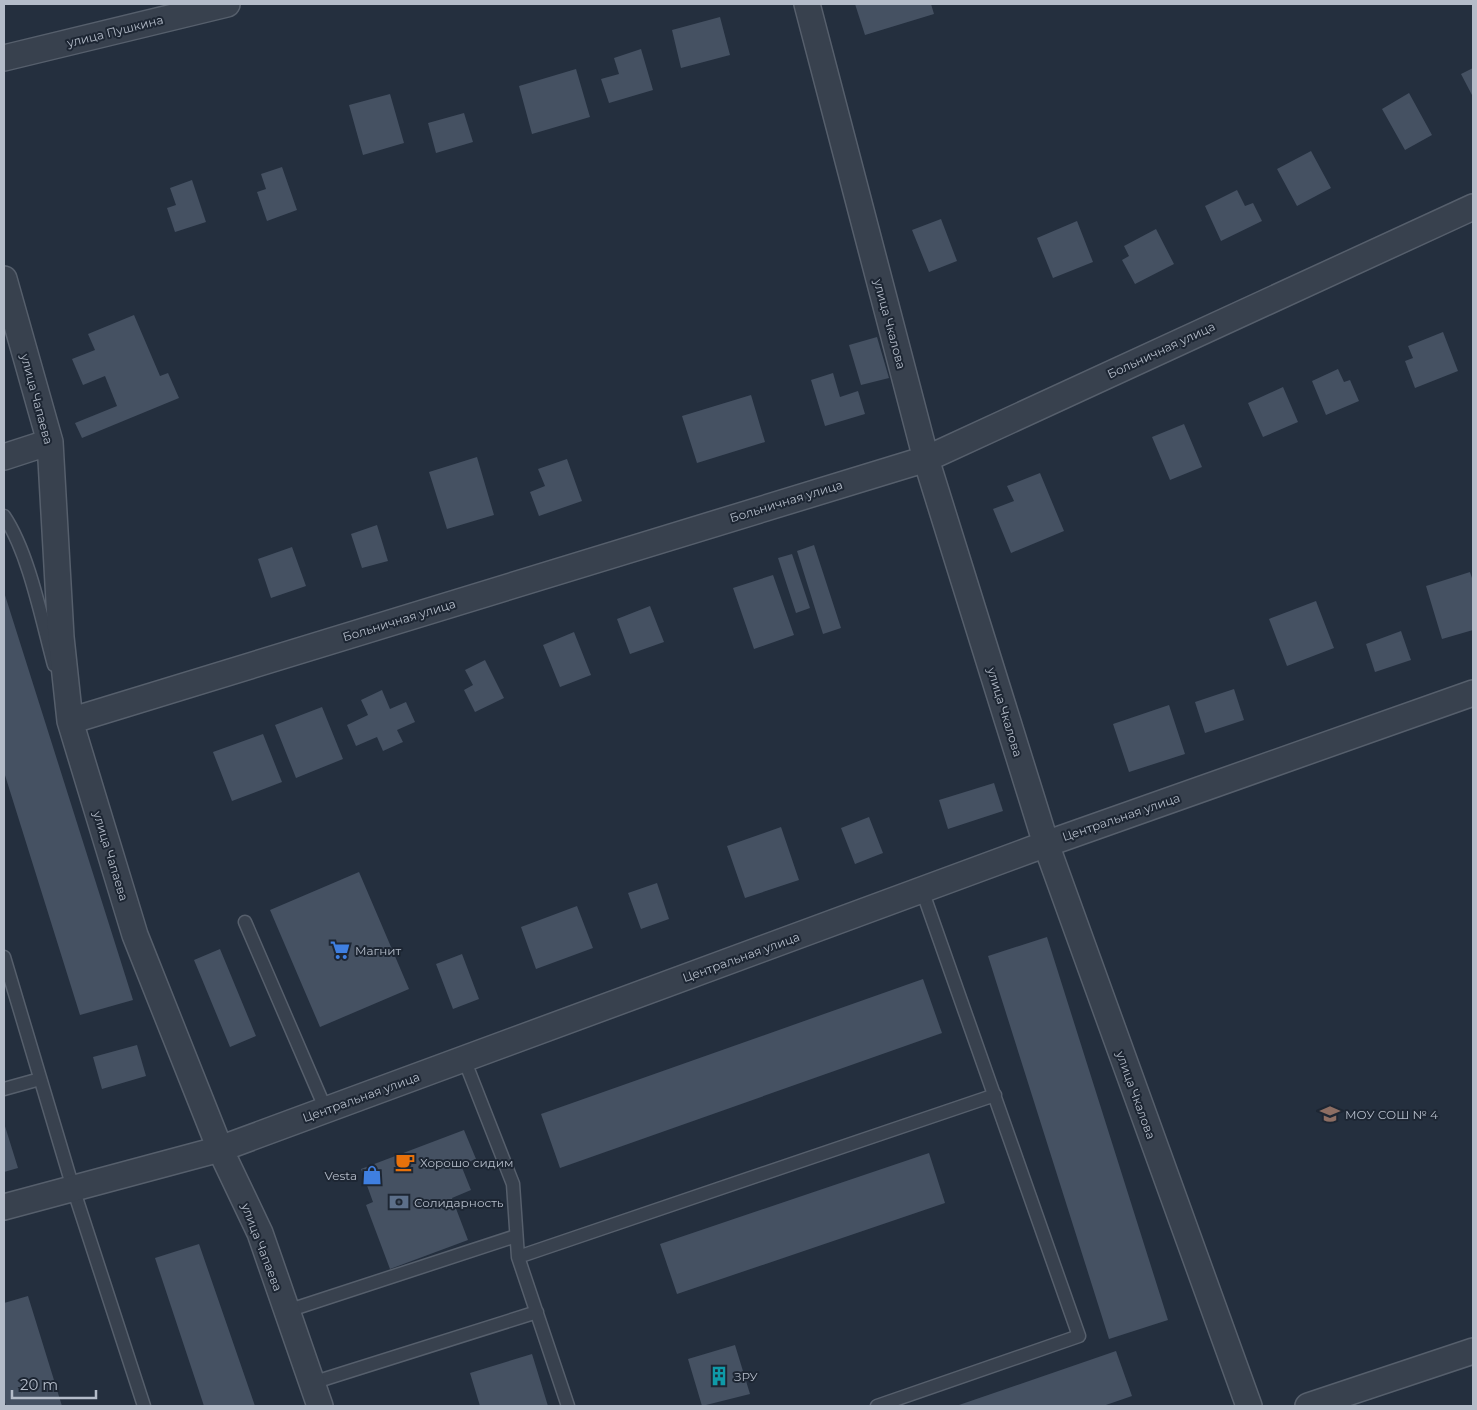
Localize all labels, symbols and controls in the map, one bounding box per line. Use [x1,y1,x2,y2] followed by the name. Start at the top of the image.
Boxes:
[64,12,165,50] street label: улица Пушкина
[871,276,909,371] street label: улица Чкалова
[1105,318,1217,382] street label: Больничная улица
[17,351,56,446] street label: улица Чапаева
[728,477,844,525] street label: Больничная улица
[341,596,457,644] street label: Больничная улица
[984,665,1026,758] street label: улица Чкалова
[1060,790,1182,844] street label: Центральная улица
[90,808,132,903] street label: улица Чапаева
[680,929,802,985] street label: Центральная улица
[329,939,351,961] supermarket icon: Магнит
[355,943,402,958] place label: Магнит
[1113,1048,1159,1141] street label: улица Чкалова
[300,1069,422,1125] street label: Центральная улица
[1319,1103,1341,1125] school or university icon: МОУ СОШ № 4
[1345,1107,1438,1122] place label: МОУ СОШ № 4
[394,1151,416,1173] cafe icon: Хорошо сидим
[420,1155,513,1170] place label: Хорошо сидим
[361,1164,383,1186] shop icon: Vesta
[324,1168,357,1183] place label: Vesta
[388,1191,410,1213] bank icon: Солидарность
[414,1195,504,1210] place label: Солидарность
[238,1200,286,1293] street label: улица Чапаева
[708,1365,730,1387] building icon: ЗРУ
[12,1368,96,1400] scale bar
[734,1369,759,1384] place label: ЗРУ
[20,1375,58,1394] text: 20 m

